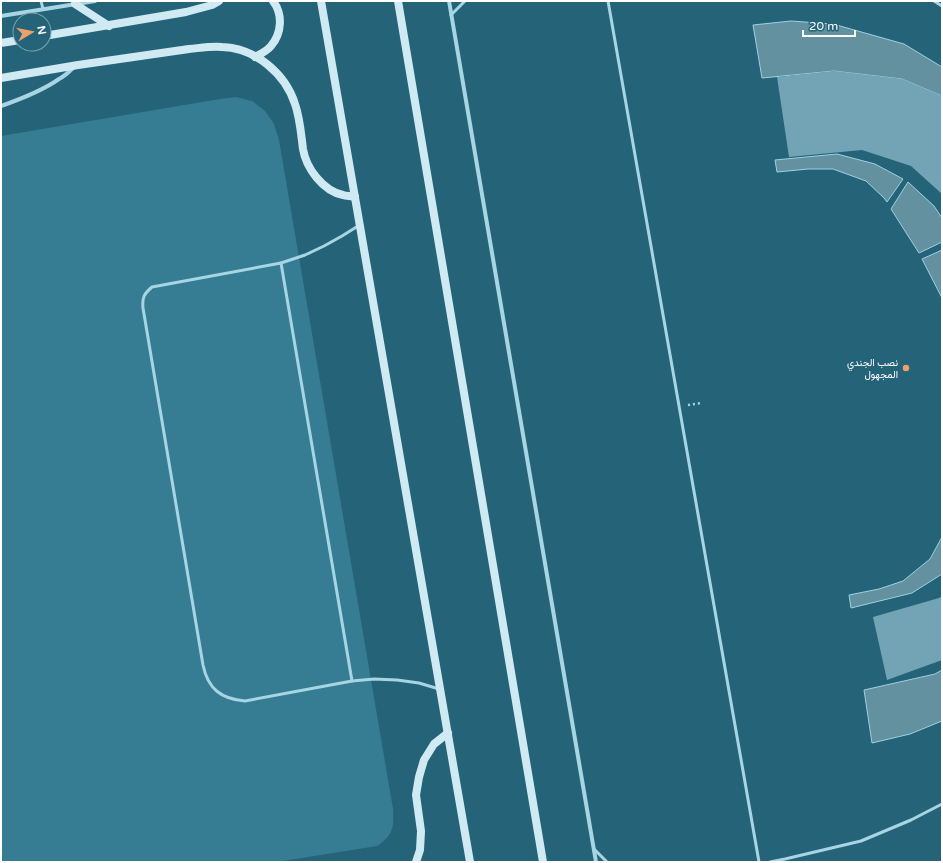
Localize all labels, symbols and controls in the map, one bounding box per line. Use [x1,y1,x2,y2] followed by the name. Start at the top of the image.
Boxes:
[12,12,52,52] north arrow
[803,12,855,38] scale bar
[809,19,838,33] text: 20 m
[34,25,49,36] text: N
[847,357,898,381] place label: نصب الجندي المجهول
[901,363,911,373] marker: نصب الجندي المجهول

